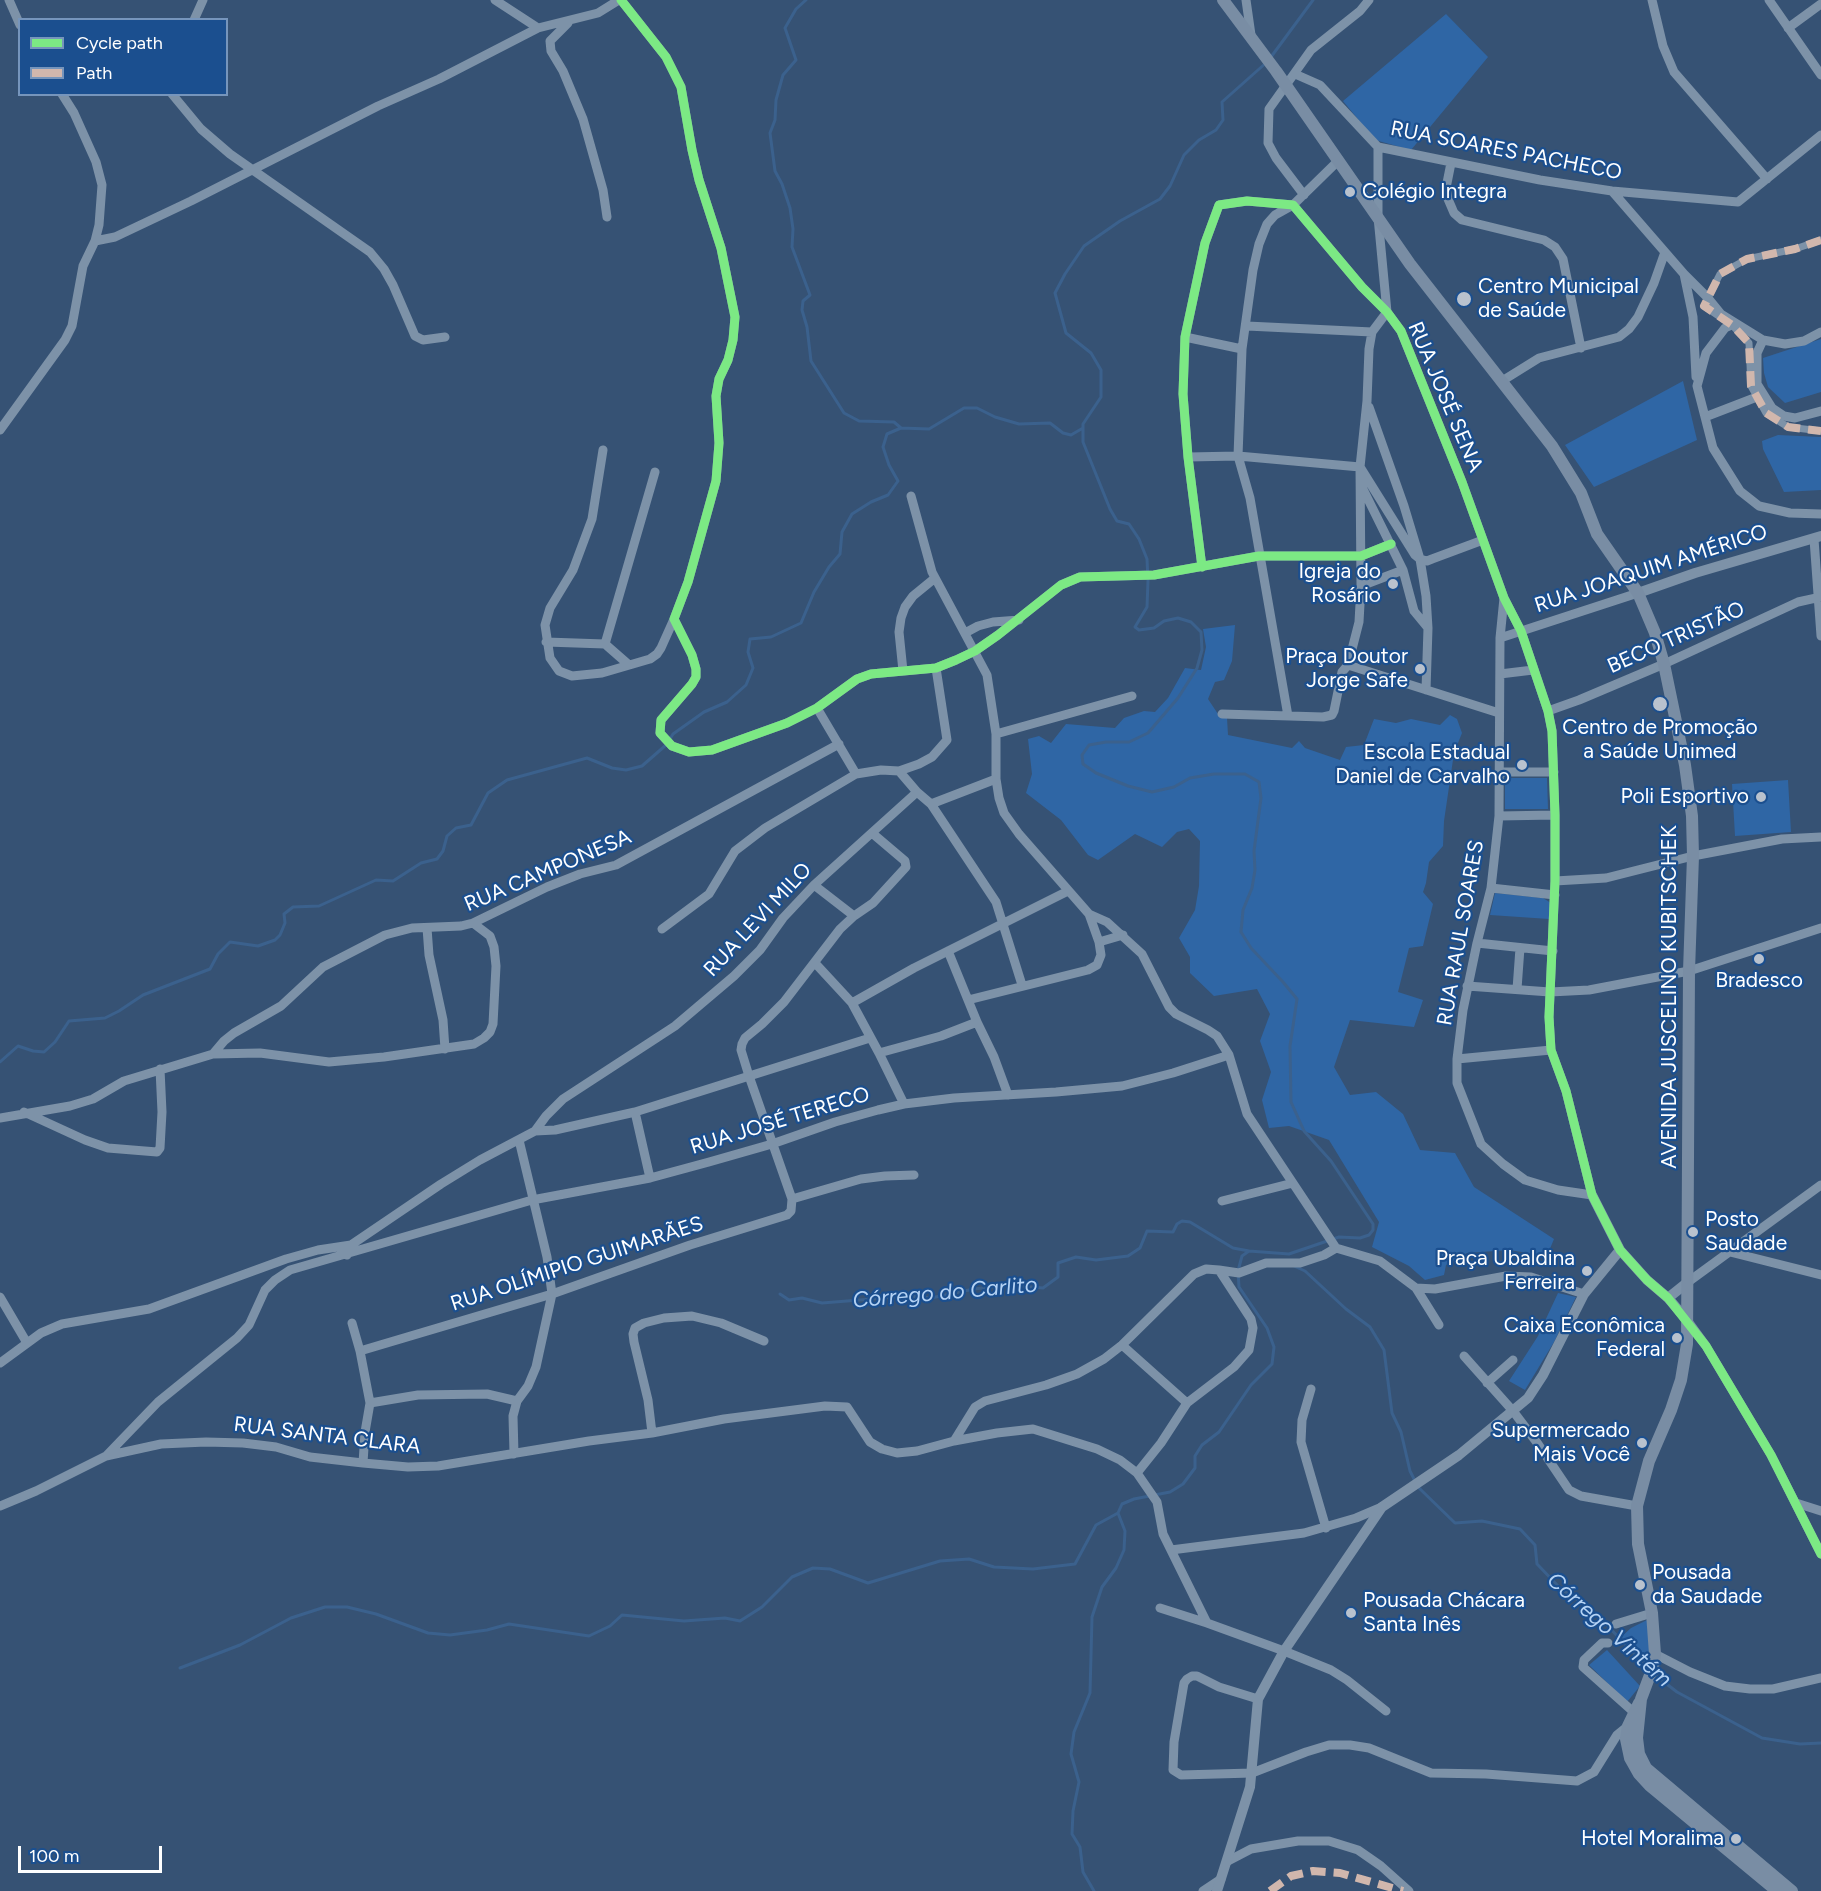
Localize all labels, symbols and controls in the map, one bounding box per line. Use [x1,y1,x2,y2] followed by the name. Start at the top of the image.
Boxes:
[18,18,228,96] legend
[76,32,163,54] text: Cycle path
[76,62,112,84] text: Path
[1388,116,1624,186] street label: RUA SOARES PACHECO
[1362,179,1507,205] place label: Colégio Integra
[1343,185,1357,199] marker: Colégio Integra
[1478,274,1639,324] place label: Centro Municipal de Saúde
[1455,290,1473,308] marker: Centro Municipal de Saúde
[1402,318,1488,476] street label: RUA JOSÉ SENA
[1531,519,1771,619] street label: RUA JOAQUIM AMÉRICO
[1298,559,1381,609] place label: Igreja do Rosário
[1386,577,1400,591] marker: Igreja do Rosário
[1604,597,1748,679] street label: BECO TRISTÃO
[1285,644,1408,694] place label: Praça Doutor Jorge Safe
[1413,662,1427,676] marker: Praça Doutor Jorge Safe
[1651,695,1669,713] marker: Centro de Promoção a Saúde Unimed
[1562,715,1758,765] place label: Centro de Promoção a Saúde Unimed
[1335,740,1510,790] place label: Escola Estadual Daniel de Carvalho
[1515,758,1529,772] marker: Escola Estadual Daniel de Carvalho
[1621,784,1749,810] place label: Poli Esportivo
[1754,790,1768,804] marker: Poli Esportivo
[461,824,635,918] street label: RUA CAMPONESA
[1657,825,1683,1169] street label: AVENIDA JUSCELINO KUBITSCHEK
[1432,838,1490,1028] street label: RUA RAUL SOARES
[699,858,817,982] street label: RUA LEVI MILO
[1752,952,1766,966] marker: Bradesco
[1715,968,1803,994] place label: Bradesco
[687,1082,873,1160] street label: RUA JOSÉ TERECO
[1705,1207,1787,1257] place label: Posto Saudade
[447,1211,707,1317] street label: RUA OLÍMIPIO GUIMARÃES
[1686,1225,1700,1239] marker: Posto Saudade
[1436,1246,1575,1296] place label: Praça Ubaldina Ferreira
[1580,1264,1594,1278] marker: Praça Ubaldina Ferreira
[851,1272,1039,1314] water label: Córrego do Carlito
[1504,1313,1665,1363] place label: Caixa Econômica Federal
[1670,1331,1684,1345] marker: Caixa Econômica Federal
[232,1412,422,1460] street label: RUA SANTA CLARA
[1491,1418,1630,1468] place label: Supermercado Mais Você
[1635,1436,1649,1450] marker: Supermercado Mais Você
[1652,1560,1762,1610] place label: Pousada da Saudade
[1541,1567,1677,1693] water label: Córrego Vintém
[1633,1578,1647,1592] marker: Pousada da Saudade
[1363,1588,1525,1638] place label: Pousada Chácara Santa Inês
[1344,1606,1358,1620] marker: Pousada Chácara Santa Inês
[1581,1826,1724,1852] place label: Hotel Moralima
[1729,1832,1743,1846] marker: Hotel Moralima
[21,1834,165,1872] scale bar
[29,1845,79,1867] text: 100 m

